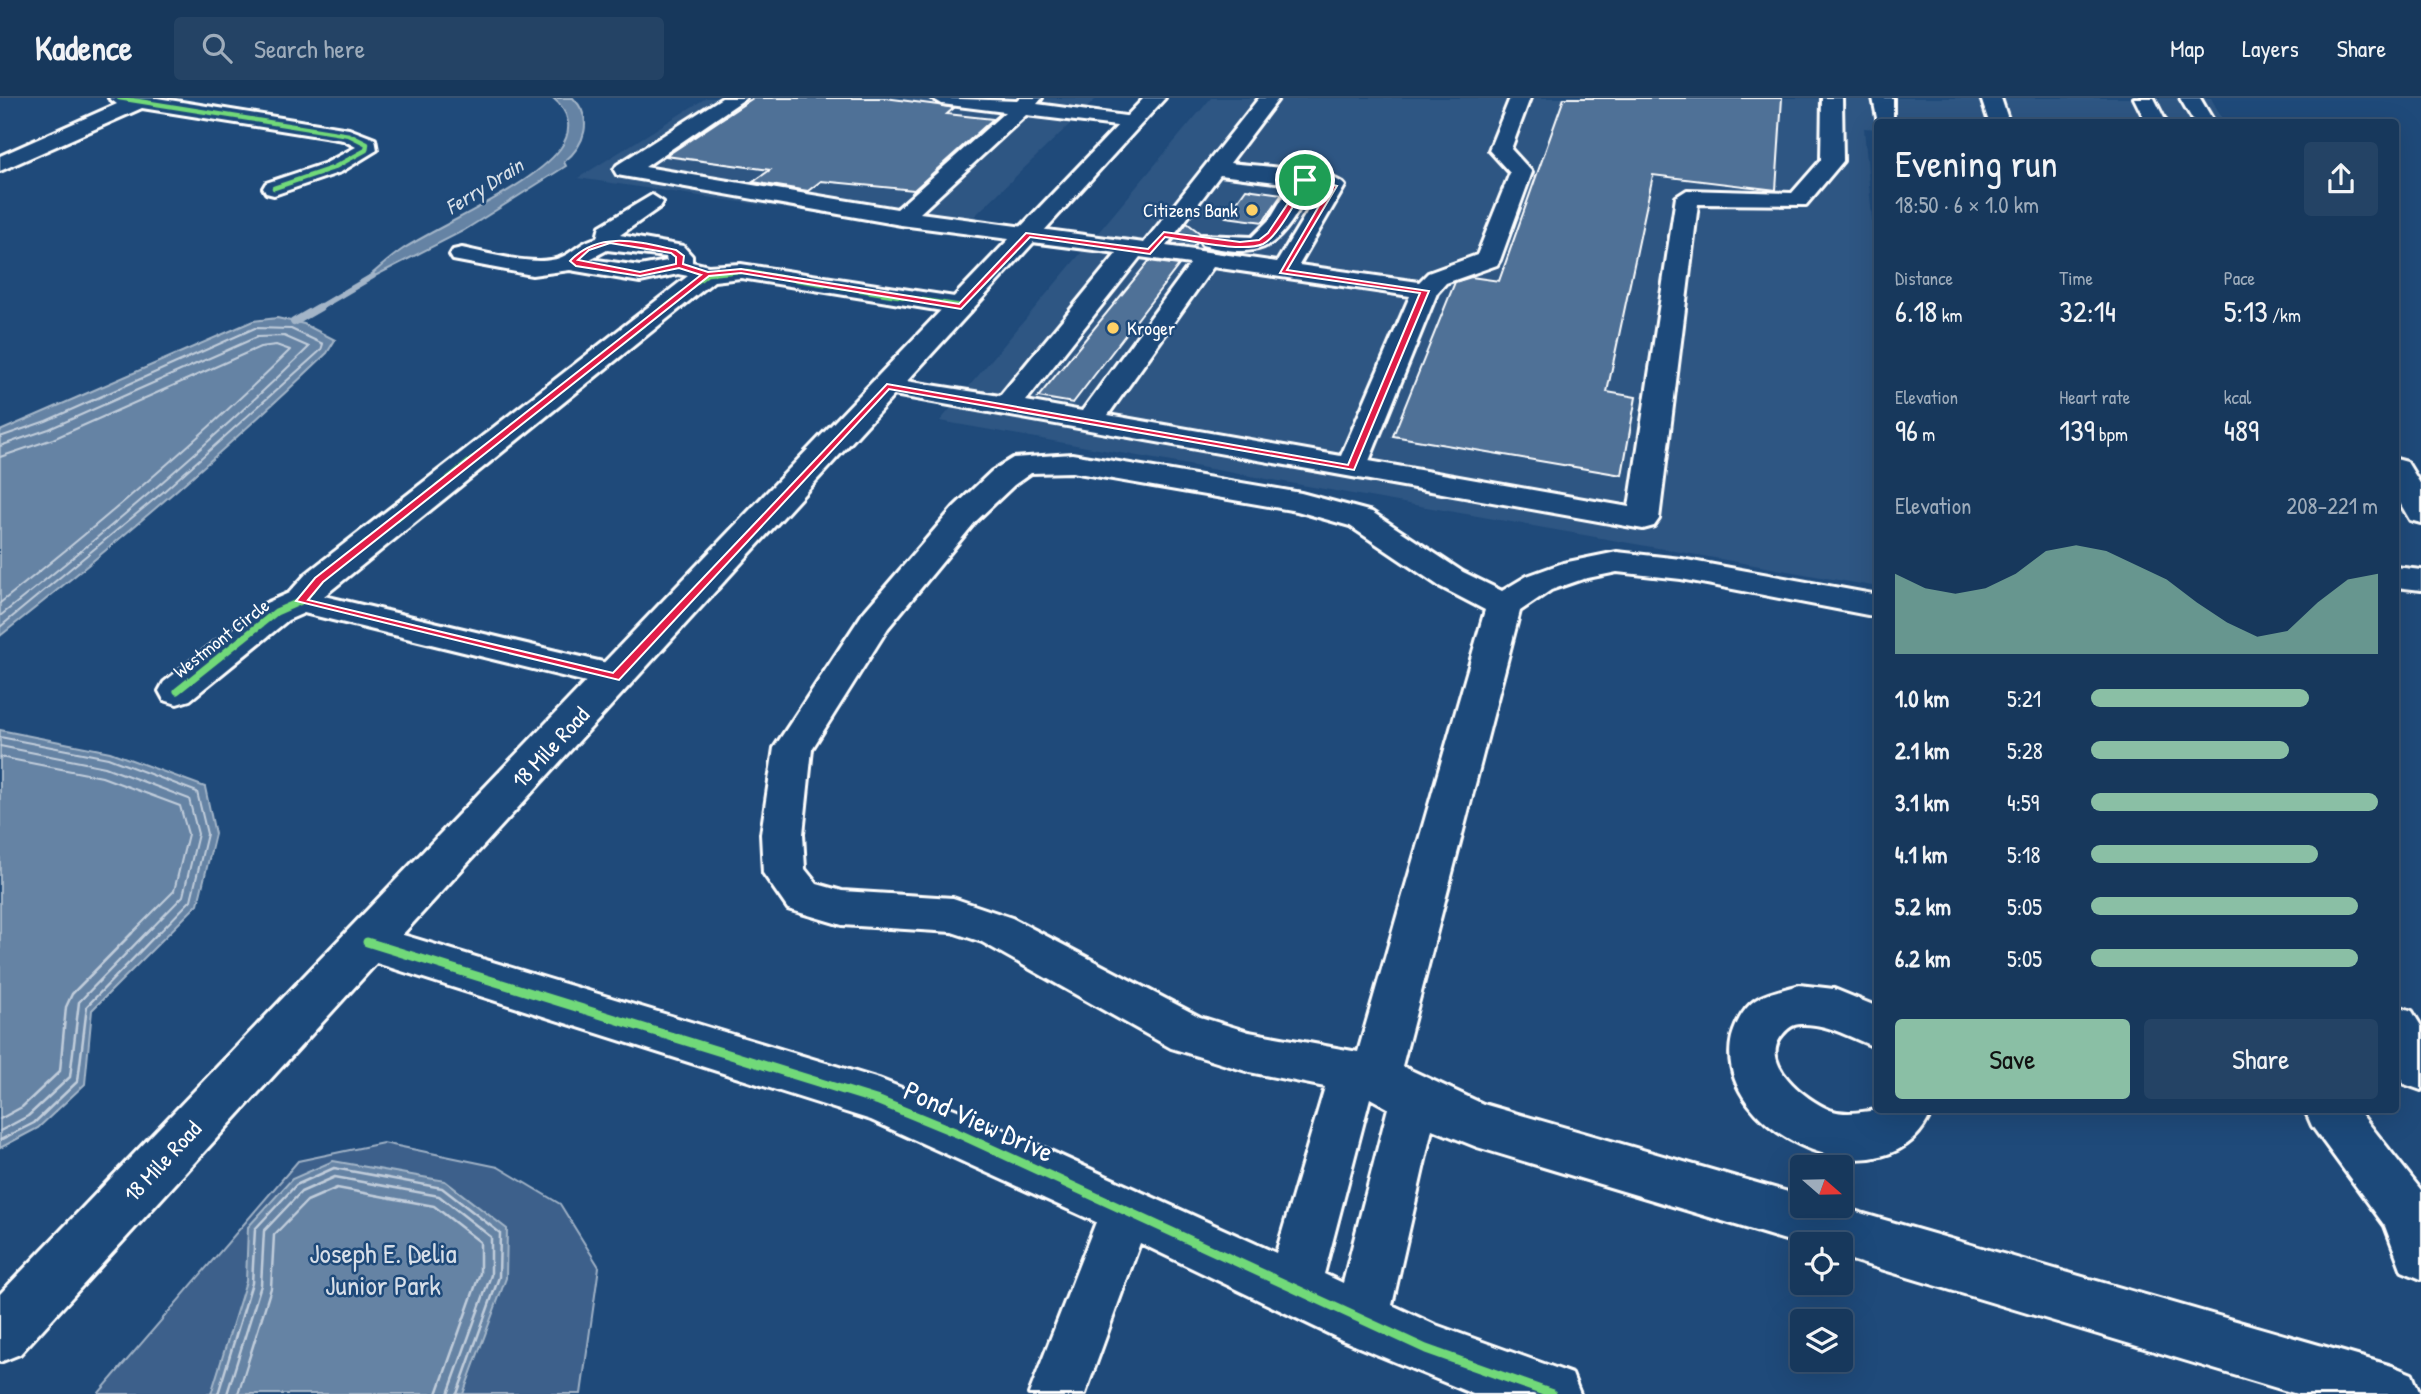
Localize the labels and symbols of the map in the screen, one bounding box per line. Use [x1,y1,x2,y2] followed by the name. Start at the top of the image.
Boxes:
[440,150,530,221] water label: Ferry Drain
[1275,150,1335,210] pin
[1143,197,1238,223] place label: Citizens Bank
[1244,202,1260,218] marker: Citizens Bank
[1127,315,1176,341] place label: Kroger
[1105,320,1121,336] marker: Kroger
[168,592,275,684] street label: Westmont Circle
[504,700,596,794] street label: 18 Mile Road
[898,1071,1060,1171] street label: Pond View Drive
[116,1114,208,1208] street label: 18 Mile Road
[1790,1155,1853,1218] north arrow
[309,1234,457,1304] park label: Joseph E. Delia Junior Park

